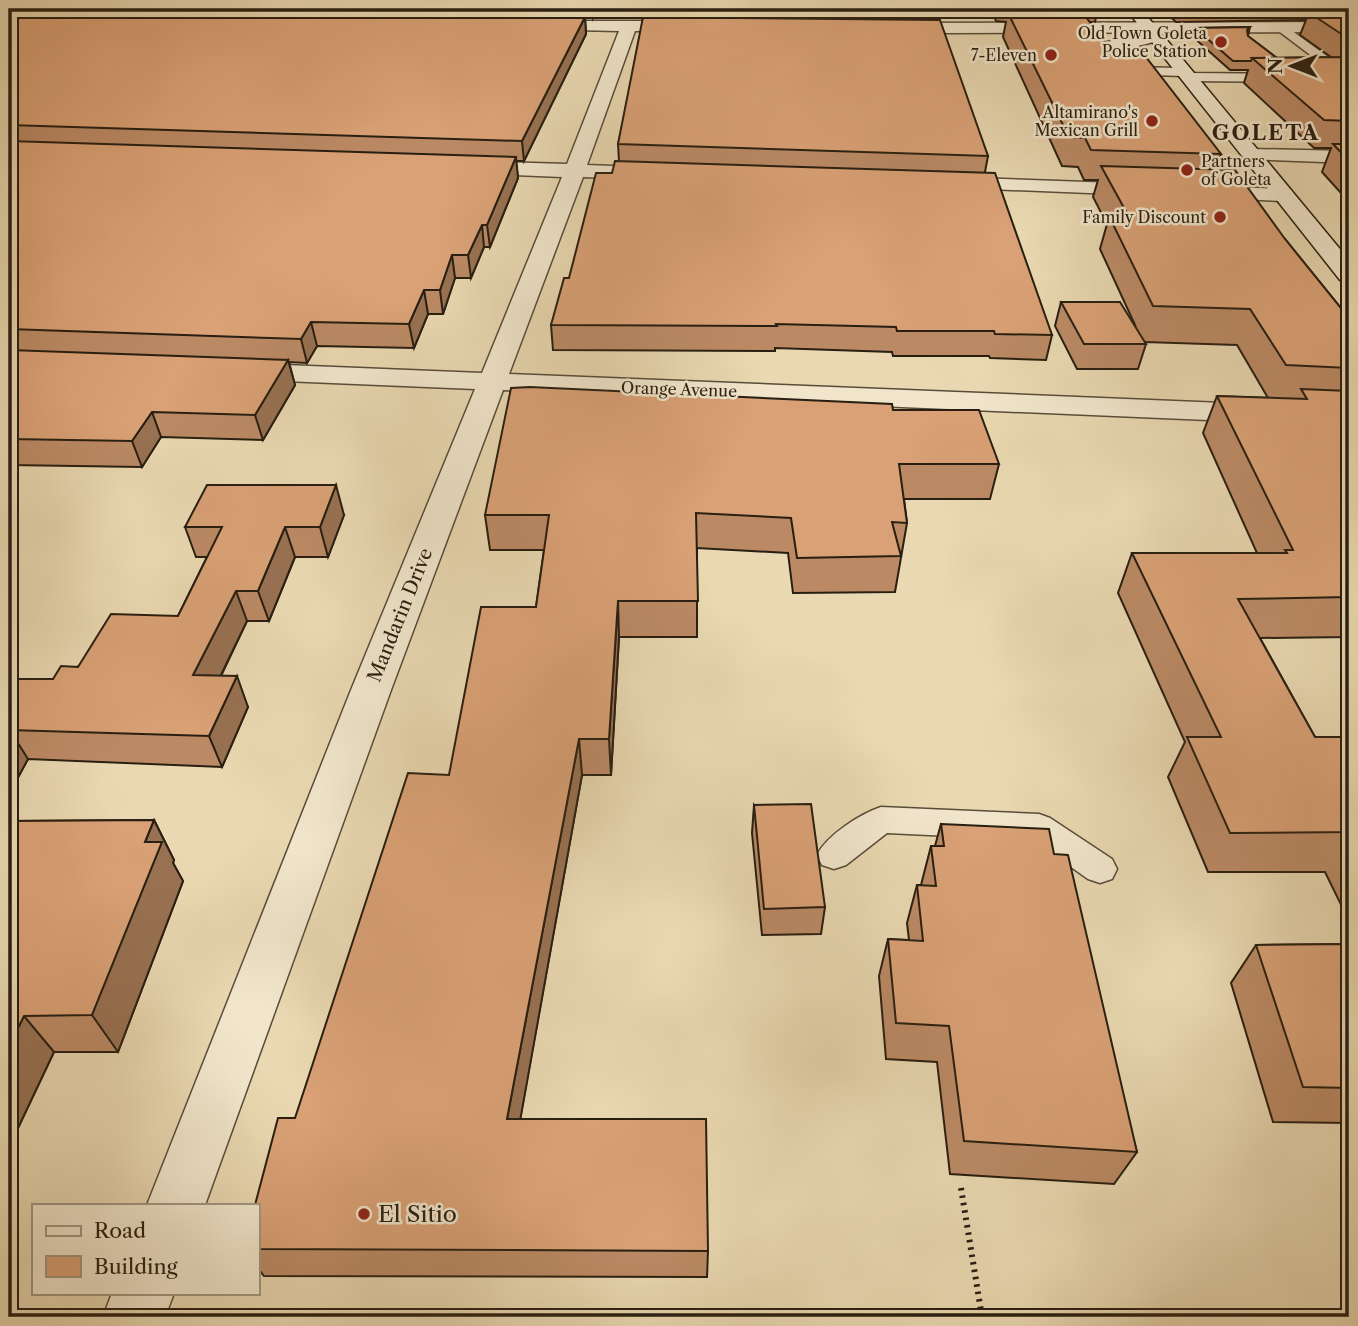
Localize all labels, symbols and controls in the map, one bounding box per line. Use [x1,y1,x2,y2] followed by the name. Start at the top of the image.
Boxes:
[1078,23,1208,61] place label: Old Town Goleta Police Station
[1256,32,1326,102] north arrow
[1213,34,1229,50] marker: Old Town Goleta Police Station
[971,45,1037,65] place label: 7-Eleven
[1043,47,1059,63] marker: 7-Eleven
[1264,58,1287,74] text: N
[1035,102,1138,140] place label: Altamirano's Mexican Grill
[1144,113,1160,129] marker: Altamirano's Mexican Grill
[1212,120,1320,145] district label: GOLETA
[1201,151,1272,189] place label: Partners of Goleta
[1179,162,1195,178] marker: Partners of Goleta
[1082,207,1206,227] place label: Family Discount
[1212,209,1228,225] marker: Family Discount
[621,377,737,401] street label: Orange Avenue
[363,545,437,685] street label: Mandarin Drive
[378,1200,457,1228] place label: El Sitio
[32,1204,259,1294] legend
[356,1206,372,1222] marker: El Sitio
[94,1218,146,1243] text: Road
[94,1254,179,1279] text: Building

